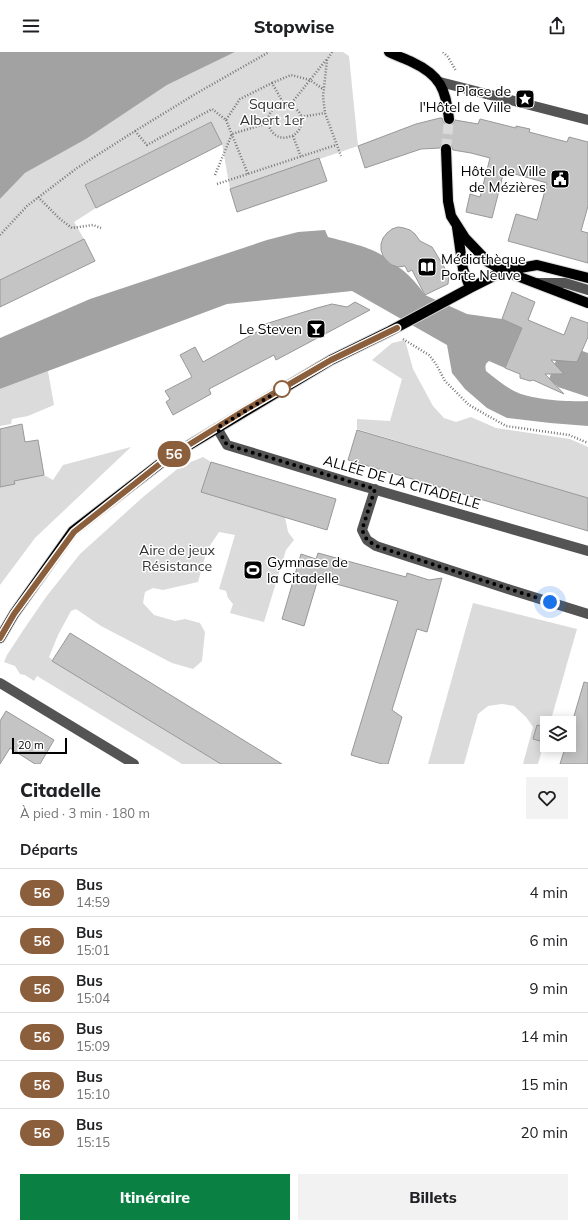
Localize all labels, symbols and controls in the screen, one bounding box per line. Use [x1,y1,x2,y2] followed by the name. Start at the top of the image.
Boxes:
[20,15,42,37] icon: menu
[254,15,334,38] text: Stopwise
[546,15,568,37] icon: share
[419,82,511,116] place label: Place de l'Hôtel de Ville
[514,88,536,110] place icon: Place de l'Hôtel de Ville
[240,95,305,129] park label: Square Albert 1er
[461,162,546,196] place label: Hôtel de Ville de Mézières
[549,168,571,190] public building icon: Hôtel de Ville de Mézières
[441,250,526,284] place label: Médiathèque Porte Neuve
[416,256,438,278] library icon: Médiathèque Porte Neuve
[305,318,327,340] bar icon: Le Steven
[239,320,302,338] place label: Le Steven
[273,380,291,398] unlabelled marker
[156,441,192,467] line badge: 56
[166,445,182,463] text: 56
[321,451,483,513] street label: ALLÉE DE LA CITADELLE
[139,541,216,575] park label: Aire de jeux Résistance
[267,553,348,587] place label: Gymnase de la Citadelle
[242,559,264,581] sports icon: Gymnase de la Citadelle
[540,592,560,612] your location
[540,716,576,752] map controls
[540,716,576,752] button: layers
[12,736,67,755] scale bar
[18,738,44,752] text: 20 m
[526,777,568,819] button: heart
[20,778,101,802] text: Citadelle
[20,805,150,821] text: À pied · 3 min · 180 m
[20,840,78,859] text: Départs
[76,875,103,894] text: Bus
[530,883,568,902] text: 4 min
[34,884,50,902] text: 56
[76,894,110,910] text: 14:59
[76,923,103,942] text: Bus
[530,931,568,950] text: 6 min
[34,932,50,950] text: 56
[76,942,110,958] text: 15:01
[76,971,103,990] text: Bus
[530,979,568,998] text: 9 min
[34,980,50,998] text: 56
[76,990,110,1006] text: 15:04
[76,1019,103,1038] text: Bus
[521,1027,568,1046] text: 14 min
[34,1028,50,1046] text: 56
[76,1038,110,1054] text: 15:09
[76,1067,103,1086] text: Bus
[521,1075,568,1094] text: 15 min
[34,1076,50,1094] text: 56
[76,1086,110,1102] text: 15:10
[76,1115,103,1134] text: Bus
[521,1123,568,1142] text: 20 min
[34,1124,50,1142] text: 56
[76,1134,110,1150] text: 15:15
[20,1174,290,1220] button: Itinéraire
[298,1174,568,1220] button: Billets

